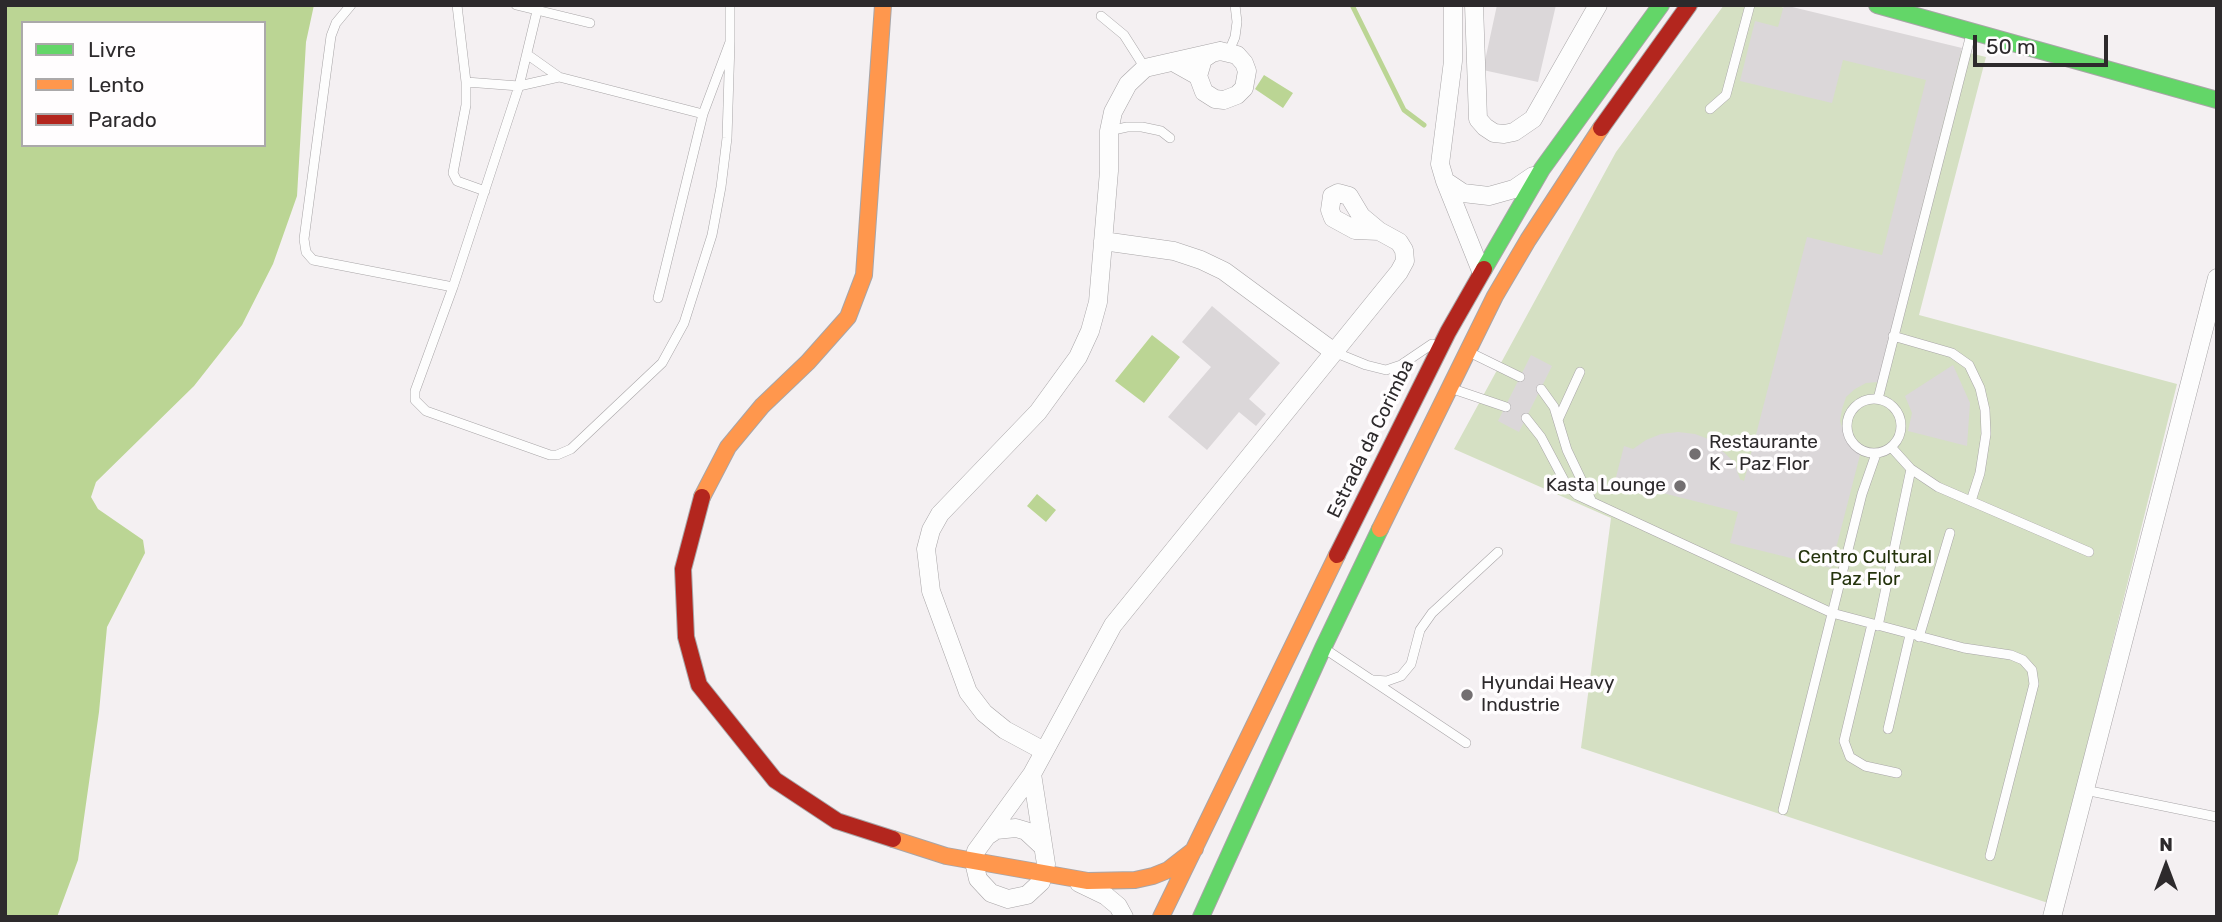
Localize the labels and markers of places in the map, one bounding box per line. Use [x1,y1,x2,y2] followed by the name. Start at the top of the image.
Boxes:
[1709,432,1818,476] place label: Restaurante K - Paz Flor
[1687,446,1703,462] marker: Restaurante K - Paz Flor
[1546,475,1666,497] place label: Kasta Lounge
[1672,478,1688,494] marker: Kasta Lounge
[1481,673,1615,717] place label: Hyundai Heavy Industrie
[1459,687,1475,703] marker: Hyundai Heavy Industrie

